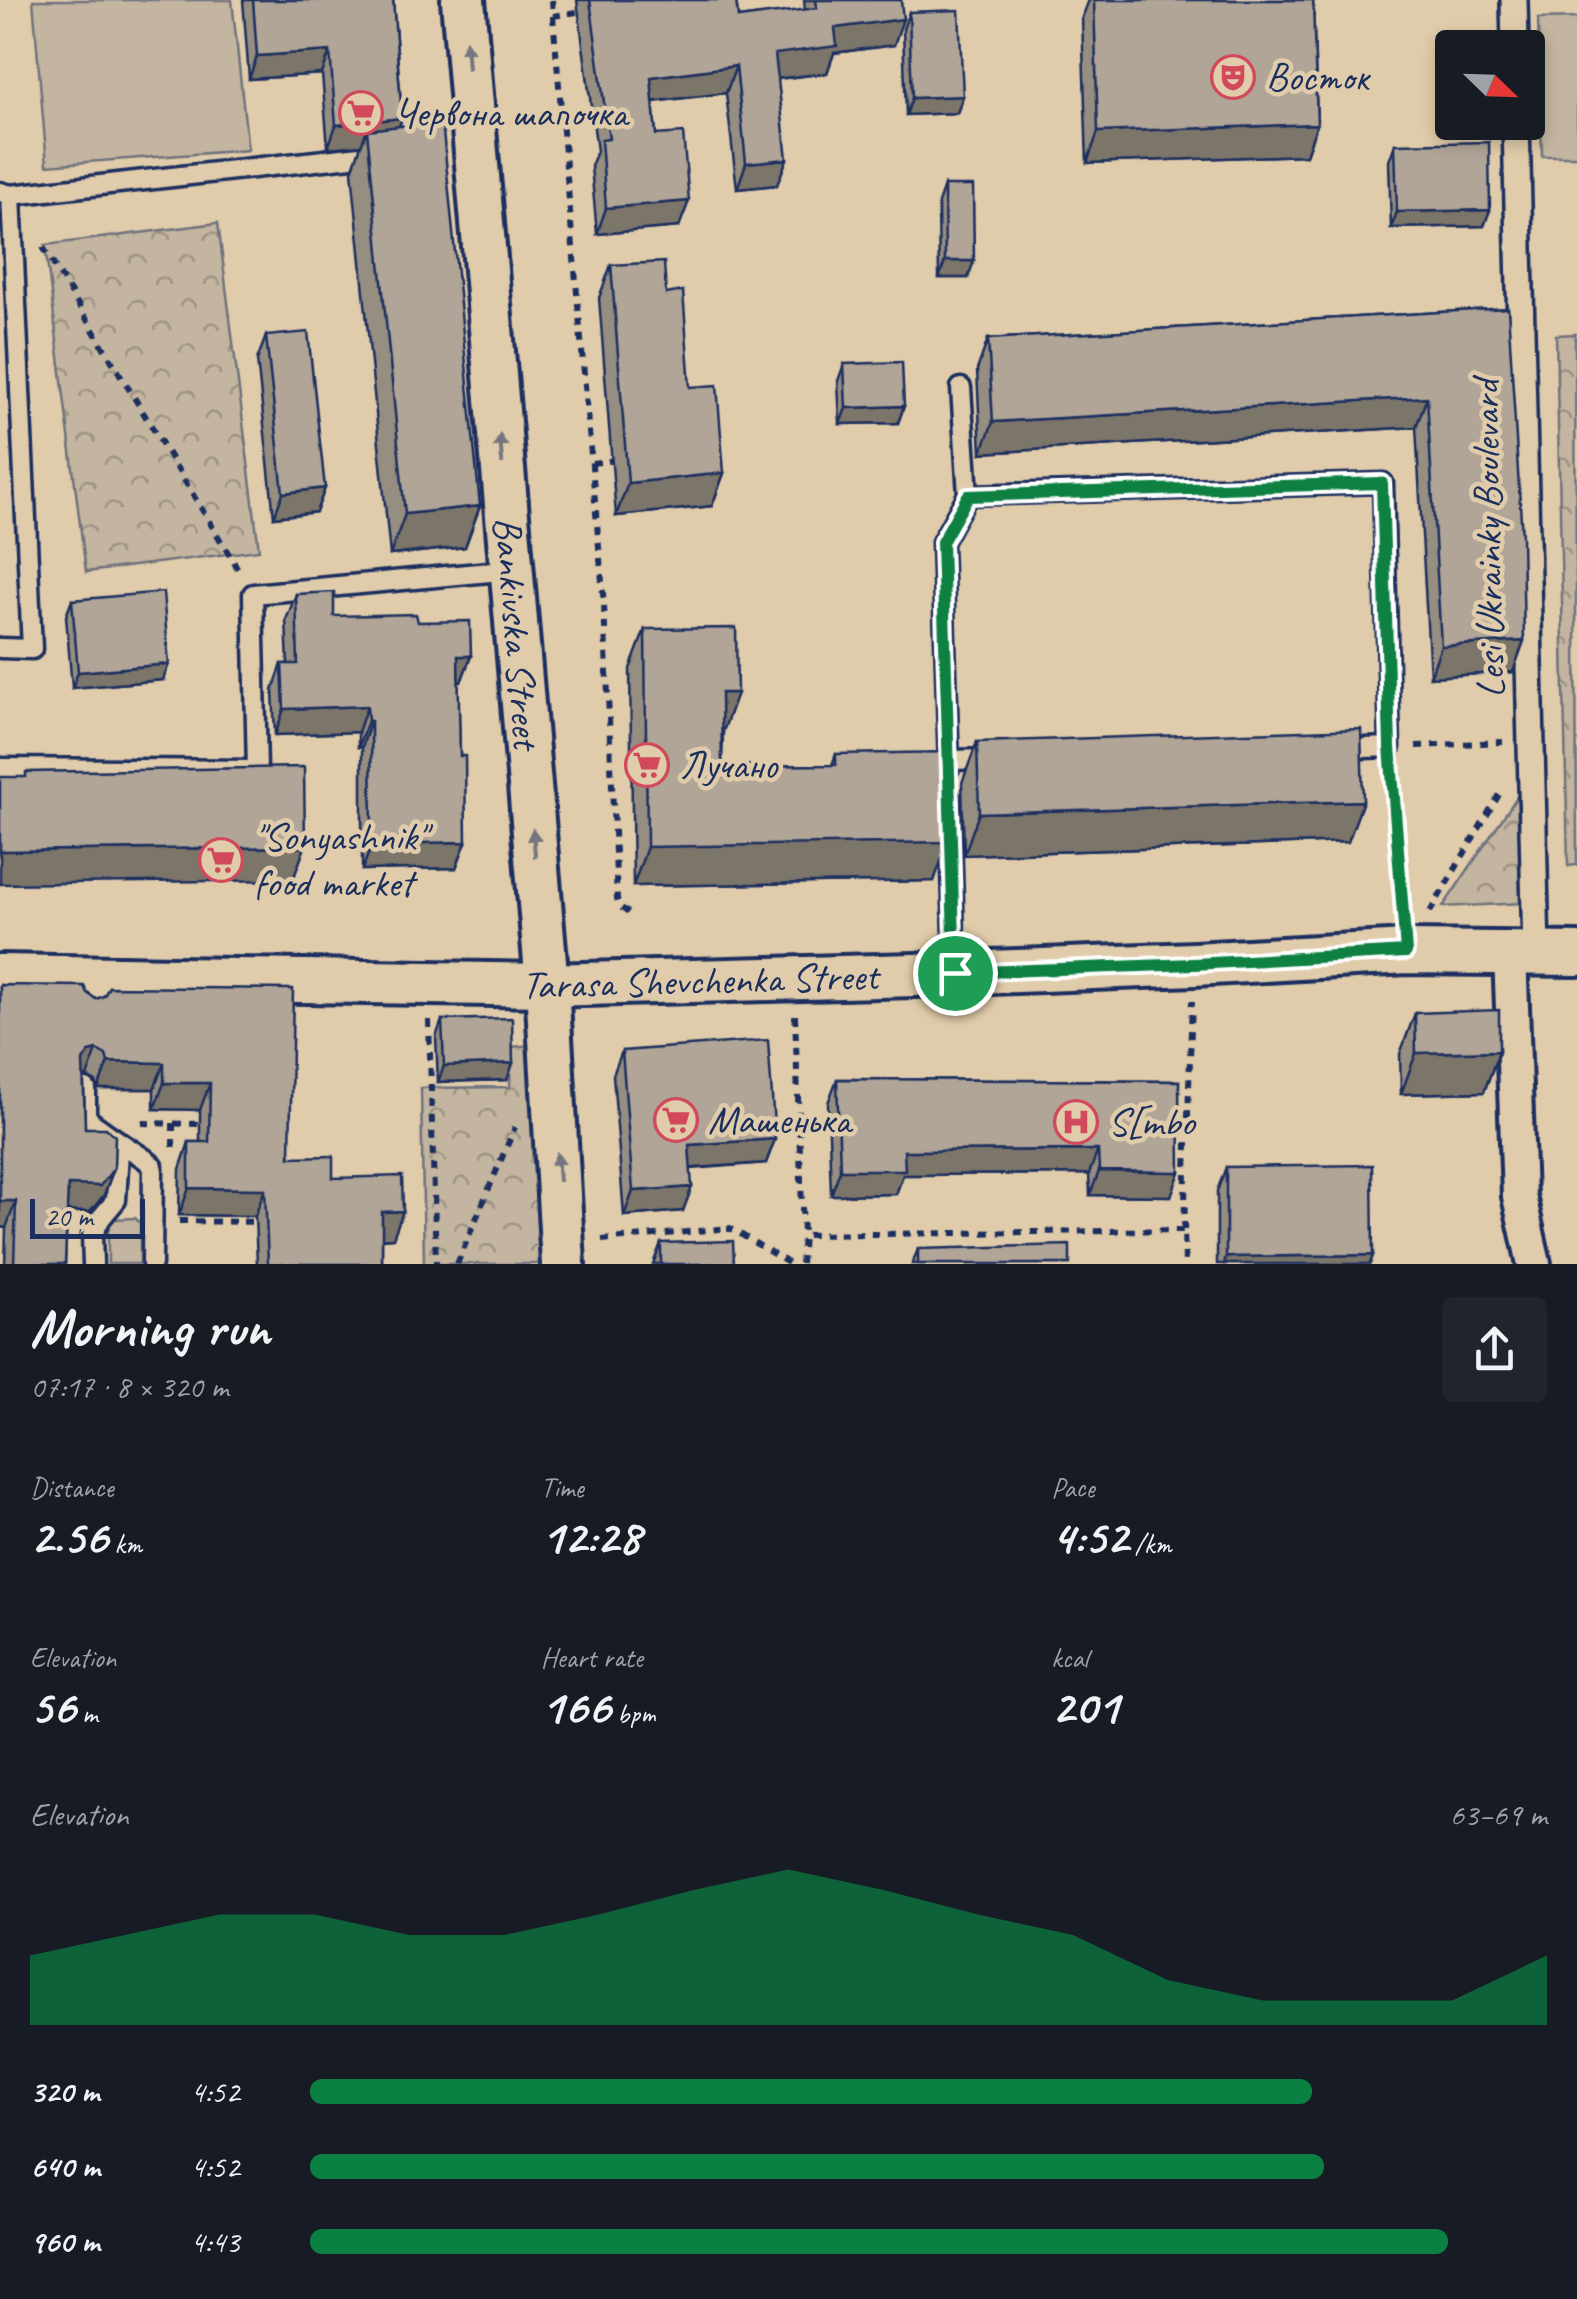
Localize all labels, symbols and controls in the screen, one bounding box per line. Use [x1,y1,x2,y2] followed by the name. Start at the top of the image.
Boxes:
[1435,30,1545,140] north arrow
[1435,30,1545,140] map controls
[459,39,475,71] one-way arrow
[1266,52,1371,102] place label: Восток
[1210,54,1256,100] theatre icon: Восток
[394,88,631,138] place label: Червона шапочка
[338,90,384,136] supermarket icon: Червона шапочка
[1460,373,1516,698] street label: Lesi Ukrainky Boulevard
[493,432,509,464] one-way arrow
[482,515,552,754] street label: Bankivska Street
[680,740,779,790] place label: Лучано
[624,742,670,788] supermarket icon: Лучано
[254,812,434,908] place label: "Sonyashnik" food market
[526,826,542,858] one-way arrow
[198,837,244,883] supermarket icon: "Sonyashnik" food market
[913,931,998,1016] pin
[928,946,983,1001] icon: arrive
[521,951,883,1010] street label: Tarasa Shevchenka Street
[708,1095,854,1145] place label: Машенька
[653,1097,699,1143] supermarket icon: Машенька
[1108,1097,1196,1147] place label: S[mbo
[1053,1099,1099,1145] hospital icon: S[mbo
[550,1150,566,1182] one-way arrow
[30,1194,145,1238] scale bar
[45,1199,93,1234] text: 20 m
[30,1293,270,1363] text: Morning run
[1442,1297,1547,1402] button: share
[30,1366,228,1407] text: 07:17 · 8 × 320 m
[30,1470,114,1505] text: Distance
[541,1470,584,1505] text: Time
[1051,1470,1094,1505] text: Pace
[30,1505,108,1568] text: 2.56
[541,1505,641,1568] text: 12:28
[1051,1505,1128,1568] text: 4:52
[108,1526,142,1561] text: km
[1128,1526,1171,1561] text: /km
[30,1640,116,1675] text: Elevation
[541,1640,643,1675] text: Heart rate
[1051,1640,1088,1675] text: kcal
[30,1675,75,1738] text: 56
[541,1675,610,1738] text: 166
[1051,1675,1119,1738] text: 201
[75,1696,98,1731] text: m
[610,1696,656,1731] text: bpm
[30,1794,128,1835] text: Elevation
[1449,1794,1547,1835] text: 63–69 m
[30,2071,99,2112] text: 320 m
[190,2071,240,2112] text: 4:52
[30,2146,100,2187] text: 640 m
[190,2146,240,2187] text: 4:52
[30,2221,99,2262] text: 960 m
[190,2221,240,2262] text: 4:43

